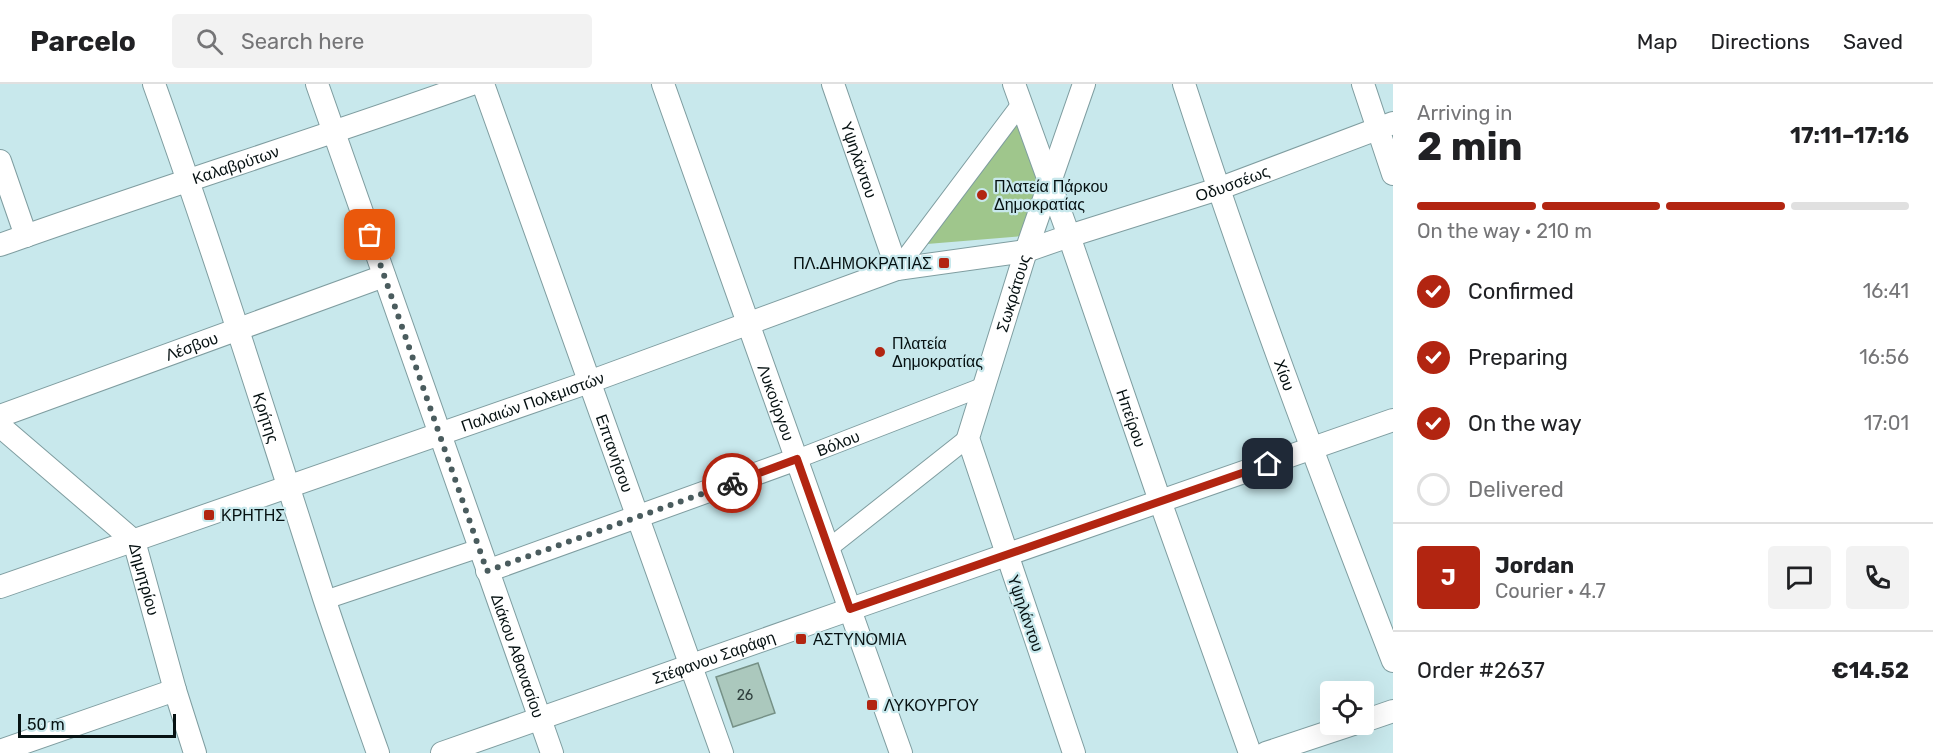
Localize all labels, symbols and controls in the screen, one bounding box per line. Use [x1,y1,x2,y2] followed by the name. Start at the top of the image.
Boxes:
[172,14,592,68] search box
[30,25,136,58] text: Parcelo
[193,25,226,58] icon: search
[241,28,364,55] text: Search here
[1637,29,1678,54] text: Map
[1711,29,1810,54] text: Directions
[1843,29,1903,54] text: Saved
[1417,101,1512,125] text: Arriving in
[837,119,881,201] street label: Υψηλάντου
[1790,122,1909,149] text: 17:11–17:16
[1417,124,1523,170] text: 2 min
[190,142,282,188] street label: Καλαβρύτων
[1193,161,1272,206] street label: Οδυσσέως
[994,177,1108,214] place label: Πλατεία Πάρκου Δημοκρατίας
[975,188,989,202] marker: Πλατεία Πάρκου Δημοκρατίας
[344,209,395,260] pin
[353,218,386,251] icon: bag
[1417,219,1592,243] text: On the way · 210 m
[992,252,1034,334] street label: Σωκράτους
[793,254,932,273] place label: ΠΛ.ΔΗΜΟΚΡΑΤΙΑΣ
[937,256,951,270] marker: ΠΛ.ΔΗΜΟΚΡΑΤΙΑΣ
[1417,275,1450,308] icon: check
[1468,278,1574,305] text: Confirmed
[1863,279,1909,303] text: 16:41
[163,328,221,365] street label: Λέσβου
[892,334,983,371] place label: Πλατεία Δημοκρατίας
[1417,341,1450,374] icon: check
[1468,344,1568,371] text: Preparing
[873,345,887,359] marker: Πλατεία Δημοκρατίας
[1859,345,1909,369] text: 16:56
[1270,357,1299,393] street label: Χίου
[754,362,798,443] street label: Λυκούργου
[459,368,607,436] street label: Παλαιών Πολεμιστών
[1112,387,1150,450] street label: Ηπείρου
[249,390,283,445] street label: Κρήτης
[1417,407,1450,440] icon: check
[1468,410,1582,437] text: On the way
[1864,411,1909,435] text: 17:01
[592,412,637,495] street label: Επτανήσου
[814,427,862,460] street label: Βόλου
[1242,438,1293,489] pin
[1251,447,1284,480] icon: home
[702,453,762,513] courier
[716,467,749,500] icon: bike
[1468,476,1564,503] text: Delivered
[221,506,285,525] place label: ΚΡΗΤΗΣ
[202,508,216,522] marker: ΚΡΗΤΗΣ
[125,541,163,618] street label: Δημητρίου
[1768,546,1831,609] button: chat
[1846,546,1909,609] button: phone
[1495,552,1574,579] text: Jordan
[1441,564,1456,591] text: J
[1004,572,1047,654] street label: Υψηλάντου
[1495,579,1606,603] text: Courier · 4.7
[487,591,548,720] street label: Διάκου Αθανασίου
[650,628,778,688] street label: Στέφανου Σαράφη
[813,630,907,649] place label: ΑΣΤΥΝΟΜΙΑ
[794,632,808,646] marker: ΑΣΤΥΝΟΜΙΑ
[1417,657,1545,684] text: Order #2637
[1831,657,1909,684] text: €14.52
[1320,681,1374,735] map controls
[1320,681,1374,735] button: locate
[737,687,753,704] house number: 26
[884,696,979,715] place label: ΛΥΚΟΥΡΓΟΥ
[865,698,879,712] marker: ΛΥΚΟΥΡΓΟΥ
[18,711,176,738] scale bar
[27,715,65,734] text: 50 m

